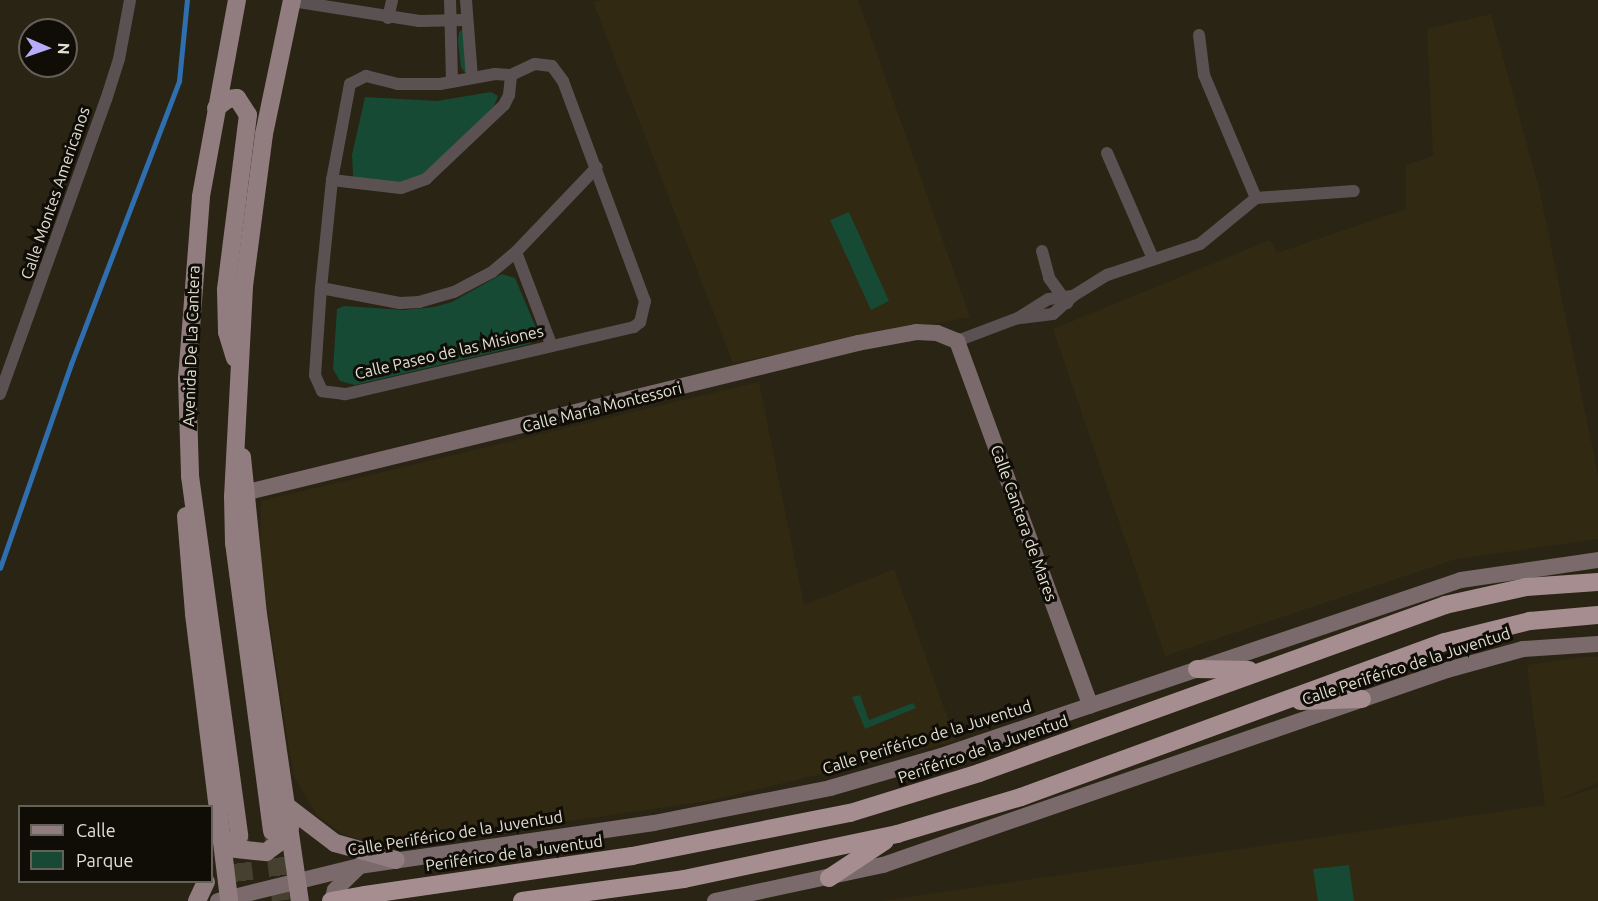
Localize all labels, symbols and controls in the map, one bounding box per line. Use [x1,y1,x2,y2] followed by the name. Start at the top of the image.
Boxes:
[18,18,78,78] north arrow
[55,42,73,55] text: N
[16,104,94,282] street label: Calle Montes Americanos
[179,265,203,427] street label: Avenida De La Cantera
[353,321,545,383] street label: Calle Paseo de las Misiones
[520,378,684,436] street label: Calle María Montessori
[987,442,1061,604] street label: Calle Cantera de Mares
[1300,623,1512,709] street label: Calle Periférico de la Juventud
[820,696,1034,778] street label: Calle Periférico de la Juventud
[895,711,1071,787] street label: Periférico de la Juventud
[18,805,213,883] legend
[346,806,564,860] street label: Calle Periférico de la Juventud
[76,820,116,840] text: Calle
[424,831,604,875] street label: Periférico de la Juventud
[76,850,133,870] text: Parque

